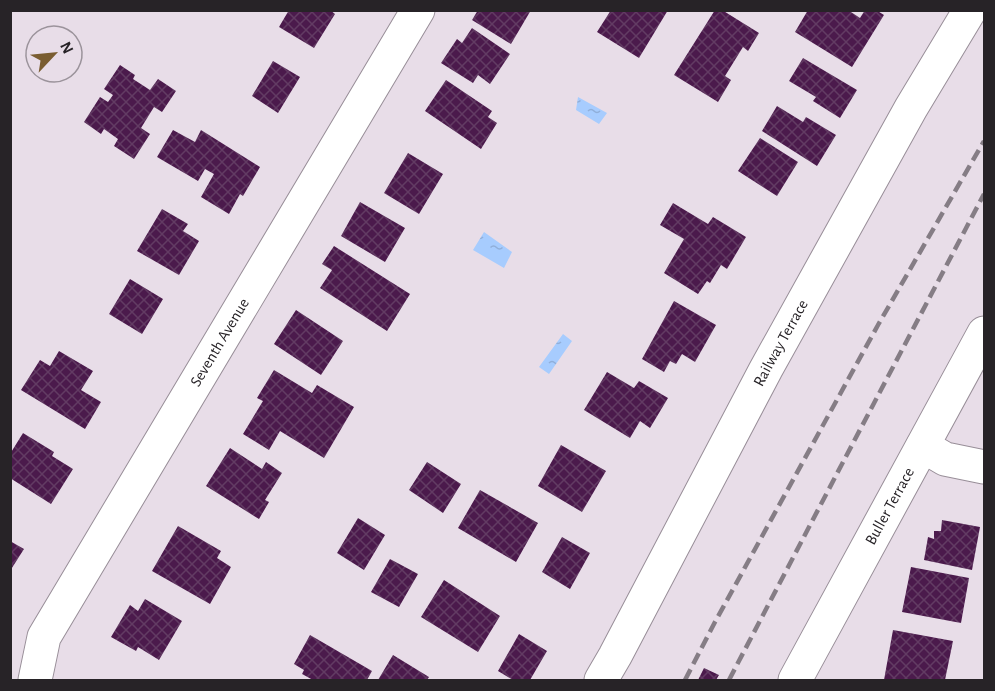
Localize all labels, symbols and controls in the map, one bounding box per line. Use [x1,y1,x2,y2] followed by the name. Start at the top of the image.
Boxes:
[24,24,84,84] north arrow
[57,39,76,56] text: N
[187,295,252,389] street label: Seventh Avenue
[750,297,811,389] street label: Railway Terrace
[862,465,917,547] street label: Buller Terrace

